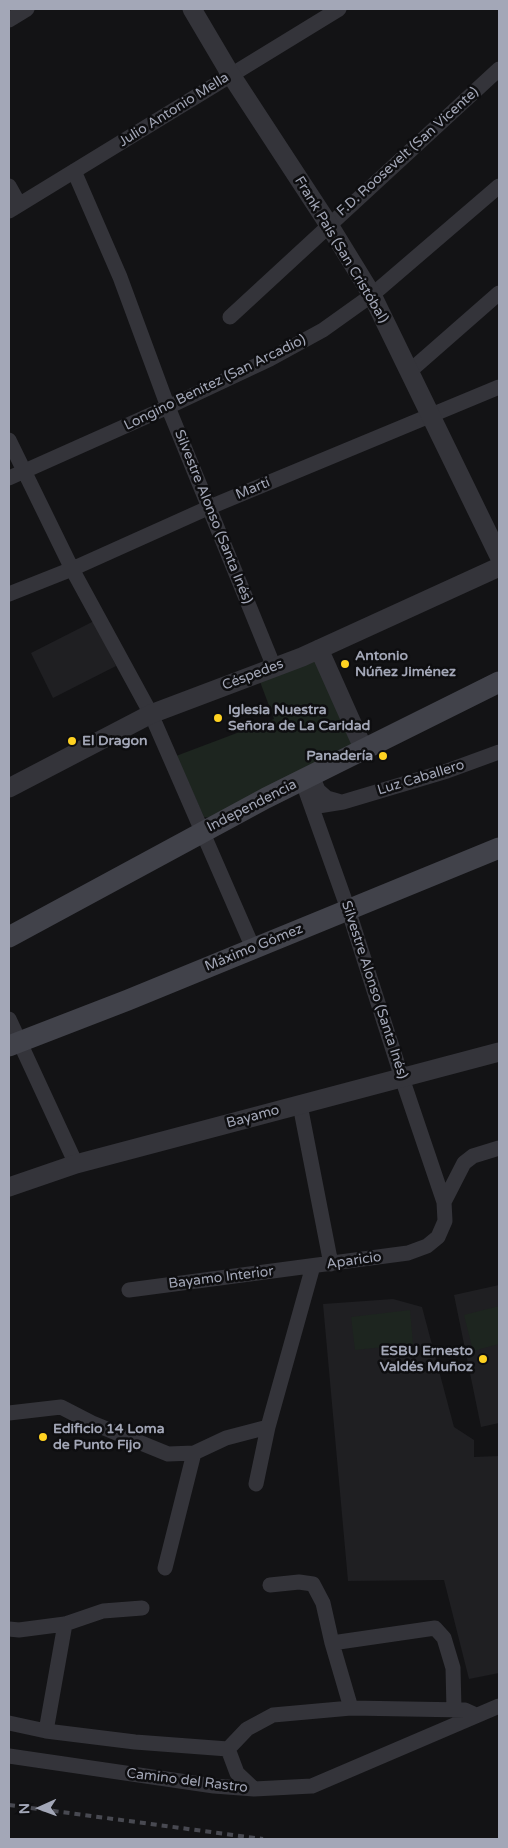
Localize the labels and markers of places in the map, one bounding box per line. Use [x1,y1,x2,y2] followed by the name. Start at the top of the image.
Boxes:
[355,648,456,680] place label: Antonio Núñez Jiménez
[339,658,351,670] marker: Antonio Núñez Jiménez
[228,702,370,734] place label: Iglesia Nuestra Señora de La Caridad
[212,712,224,724] marker: Iglesia Nuestra Señora de La Caridad
[82,733,148,749] place label: El Dragon
[66,735,78,747] marker: El Dragon
[306,748,373,764] place label: Panadería
[377,750,389,762] marker: Panadería
[380,1343,473,1375] place label: ESBU Ernesto Valdés Muñoz
[477,1353,489,1365] marker: ESBU Ernesto Valdés Muñoz
[53,1421,165,1454] place label: Edificio 14 Loma de Punto Fijo
[37,1431,49,1443] marker: Edificio 14 Loma de Punto Fijo

